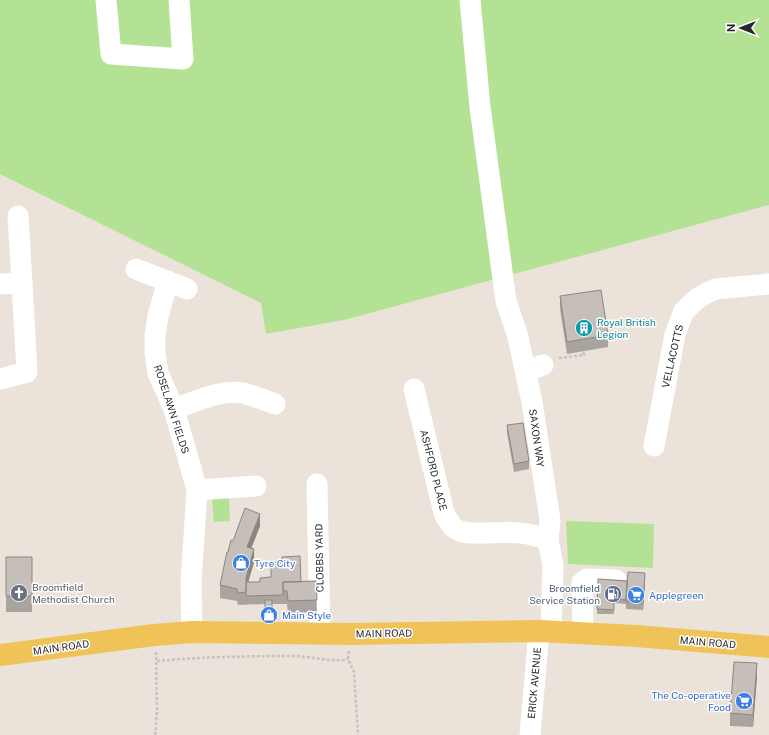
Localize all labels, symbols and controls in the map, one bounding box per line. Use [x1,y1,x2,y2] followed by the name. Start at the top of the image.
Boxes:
[721,8,761,48] north arrow
[725,24,737,32] text: N
[597,316,656,340] place label: Royal British Legion
[574,318,594,338] building icon: Royal British Legion
[659,323,685,389] street label: VELLACOTTS
[152,363,192,455] street label: ROSELAWN FIELDS
[527,408,547,468] street label: SAXON WAY
[418,428,450,512] street label: ASHFORD PLACE
[312,524,326,592] street label: CLOBBS YARD
[231,553,251,573] shop icon: Tyre City
[254,557,296,569] place label: Tyre City
[32,581,115,605] place label: Broomfield Methodist Church
[529,582,600,606] place label: Broomfield Service Station
[9,583,29,603] church icon: Broomfield Methodist Church
[603,584,623,604] fuel station icon: Broomfield Service Station
[626,585,646,605] supermarket icon: Applegreen
[649,589,704,601] place label: Applegreen
[259,605,279,625] shop icon: Main Style
[282,609,332,621] place label: Main Style
[356,627,412,639] street label: MAIN ROAD
[679,634,737,650] street label: MAIN ROAD
[32,637,90,657] street label: MAIN ROAD
[525,647,543,719] street label: ERICK AVENUE
[652,689,731,713] place label: The Co-operative Food
[734,691,754,711] supermarket icon: The Co-operative Food

